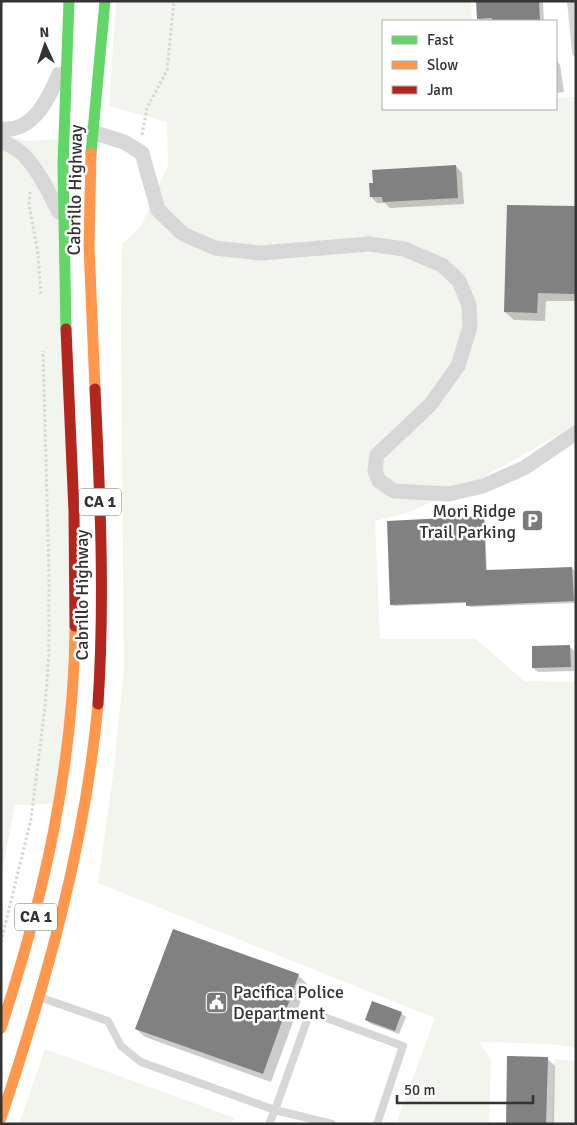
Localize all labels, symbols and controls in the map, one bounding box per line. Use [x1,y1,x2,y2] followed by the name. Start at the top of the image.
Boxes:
[20,20,70,70] north arrow
[382,20,557,110] legend
[39,24,50,41] text: N
[427,31,454,49] text: Fast
[427,56,458,74] text: Slow
[427,81,453,99] text: Jam
[63,124,87,256] street label: Cabrillo Highway
[79,488,121,516] road number: CA 1
[420,500,516,543] place label: Mori Ridge Trail Parking
[520,509,544,533] parking icon: Mori Ridge Trail Parking
[71,529,93,660] street label: Cabrillo Highway
[15,904,57,930] road number: CA 1
[233,981,344,1024] place label: Pacifica Police Department
[205,990,229,1014] public building icon: Pacifica Police Department
[397,1072,533,1104] scale bar
[404,1081,435,1099] text: 50 m

